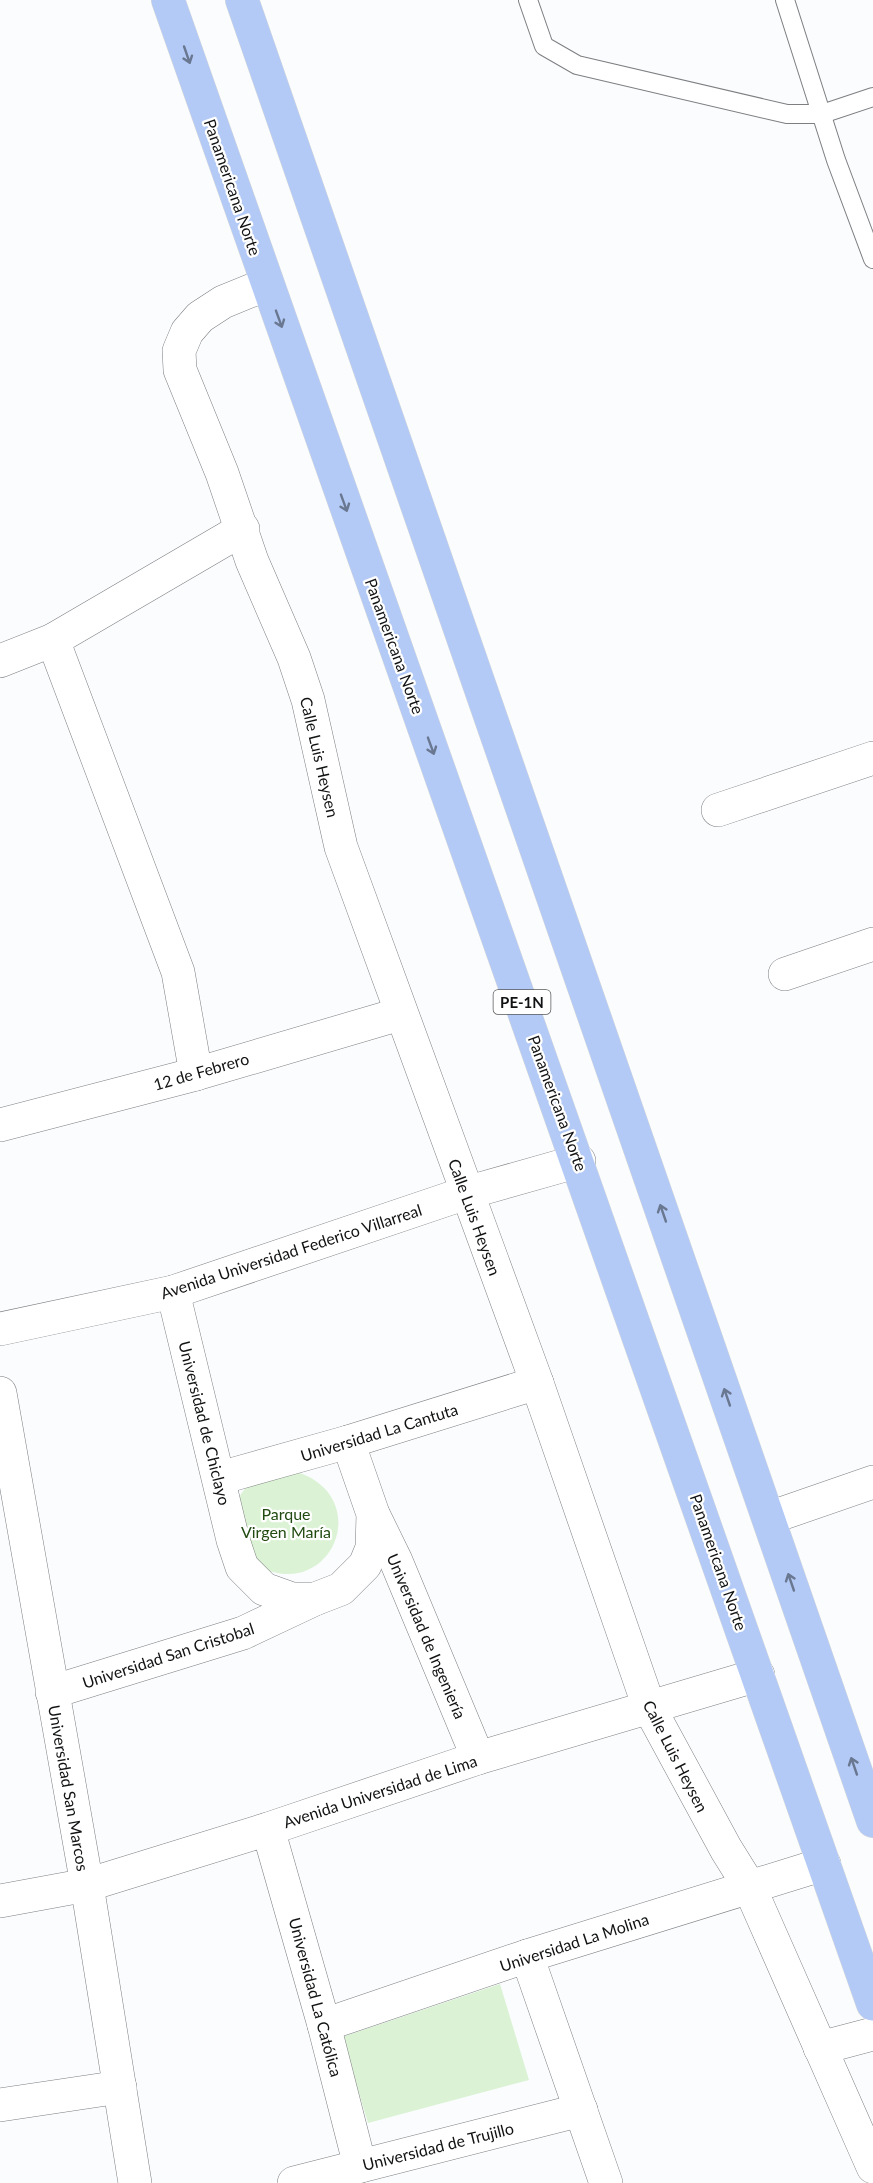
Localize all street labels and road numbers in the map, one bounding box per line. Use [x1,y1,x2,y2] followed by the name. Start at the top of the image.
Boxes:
[201,116,265,258] street label: Panamericana Norte
[362,576,428,716] street label: Panamericana Norte
[297,695,343,819] street label: Calle Luis Heysen
[494,990,550,1014] road number: PE-1N
[525,1033,591,1173] street label: Panamericana Norte
[151,1048,251,1094] street label: 12 de Febrero
[445,1156,505,1278] street label: Calle Luis Heysen
[158,1200,424,1302] street label: Avenida Universidad Federico Villarreal
[175,1339,235,1507] street label: Universidad de Chiclayo
[298,1399,460,1465] street label: Universidad La Cantuta
[687,1491,751,1633] street label: Panamericana Norte
[384,1551,470,1721] street label: Universidad de Ingeniería
[80,1618,256,1692] street label: Universidad San Cristobal
[640,1697,712,1815] street label: Calle Luis Heysen
[45,1703,93,1873] street label: Universidad San Marcos
[281,1751,479,1831] street label: Avenida Universidad de Lima
[497,1909,651,1975] street label: Universidad La Molina
[286,1915,346,2079] street label: Universidad La Católica
[360,2118,516,2174] street label: Universidad de Trujillo

